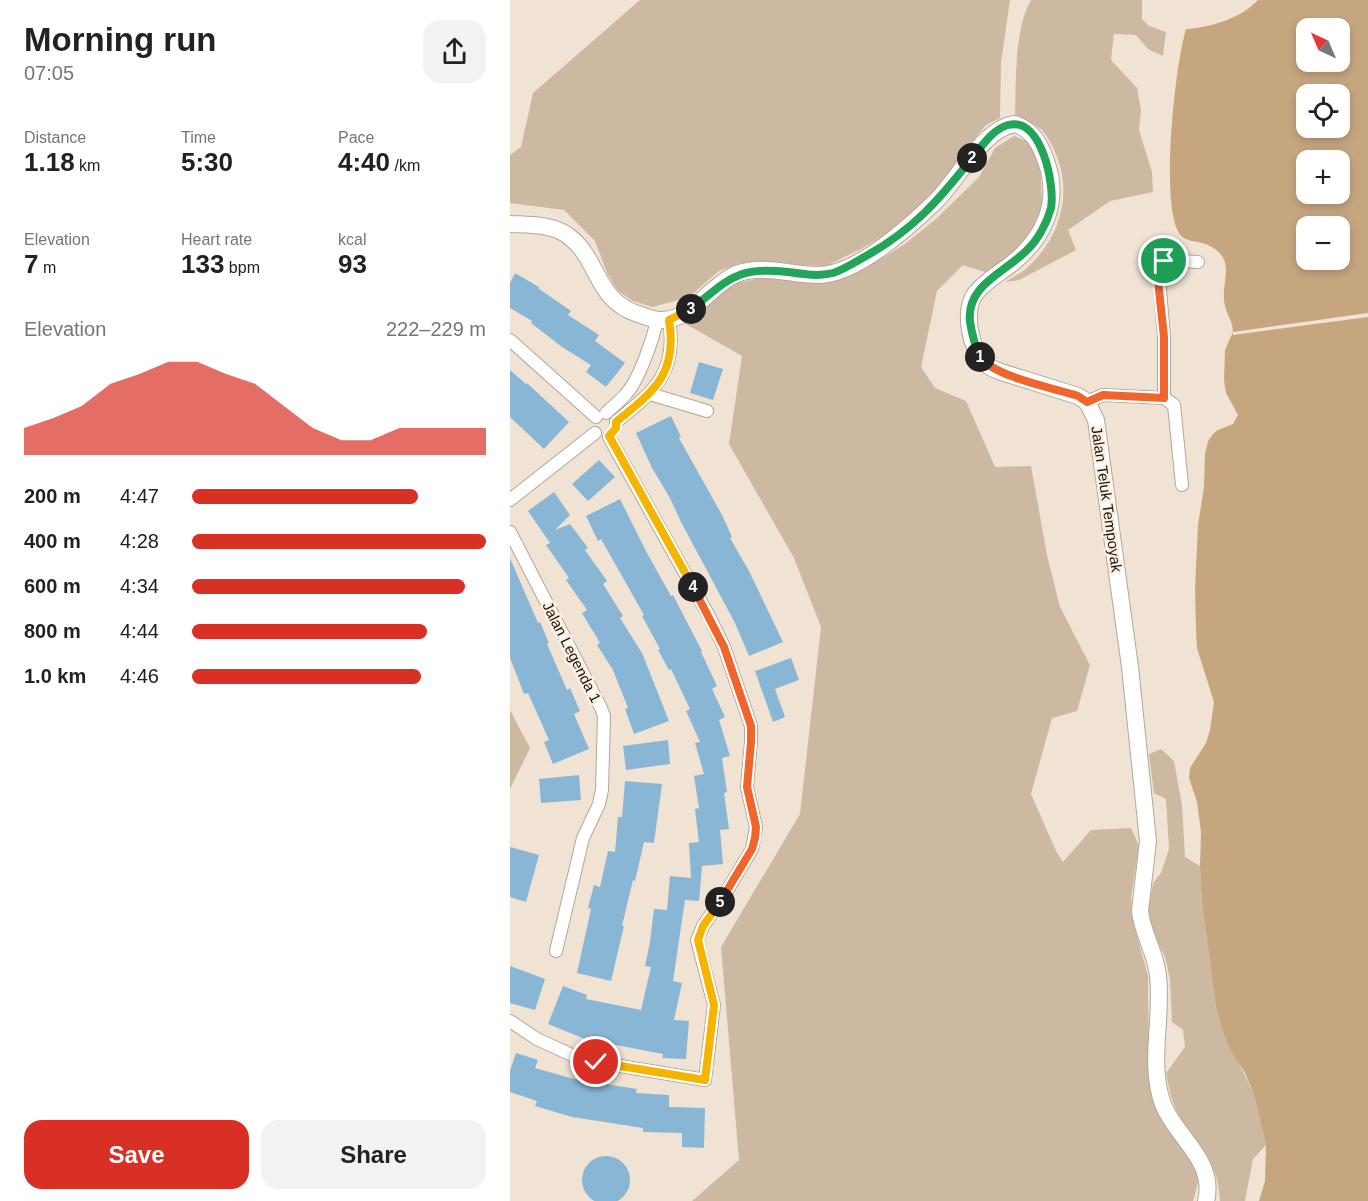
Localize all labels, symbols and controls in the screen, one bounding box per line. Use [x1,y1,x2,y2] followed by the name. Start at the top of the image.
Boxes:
[1296,18,1350,72] north arrow
[1296,18,1350,270] map controls
[423,20,486,83] button: share
[24,21,216,58] text: Morning run
[24,62,74,84] text: 07:05
[1296,84,1350,138] button: locate
[24,129,86,146] text: Distance
[181,129,216,146] text: Time
[338,129,374,146] text: Pace
[957,143,987,173] pin: 2
[24,147,75,177] text: 1.18
[181,147,233,177] text: 5:30
[338,147,390,177] text: 4:40
[968,149,976,166] text: 2
[1296,150,1350,204] button: +
[75,157,100,174] text: km
[390,157,420,174] text: /km
[1296,216,1350,270] button: −
[24,231,90,248] text: Elevation
[181,231,252,248] text: Heart rate
[338,231,366,248] text: kcal
[1138,235,1189,286] pin
[1147,244,1180,277] icon: arrive
[24,249,38,279] text: 7
[181,249,224,279] text: 133
[338,249,367,279] text: 93
[38,259,56,276] text: m
[224,259,260,276] text: bpm
[676,294,706,324] pin: 3
[687,300,695,317] text: 3
[24,318,106,340] text: Elevation
[386,318,486,340] text: 222–229 m
[965,342,995,372] pin: 1
[976,348,984,365] text: 1
[1088,425,1126,573] street label: Jalan Teluk Tempoyak
[24,485,81,507] text: 200 m
[120,485,159,507] text: 4:47
[24,530,81,552] text: 400 m
[120,530,159,552] text: 4:28
[678,572,708,602] pin: 4
[24,575,81,597] text: 600 m
[120,575,159,597] text: 4:34
[689,578,697,595] text: 4
[539,599,605,705] street label: Jalan Legenda 1
[24,620,81,642] text: 800 m
[120,620,159,642] text: 4:44
[24,665,86,687] text: 1.0 km
[120,665,159,687] text: 4:46
[705,887,735,917] pin: 5
[716,893,724,910] text: 5
[570,1036,621,1087] pin
[579,1045,612,1078] icon: check
[24,1120,249,1189] button: Save
[261,1120,486,1189] button: Share

